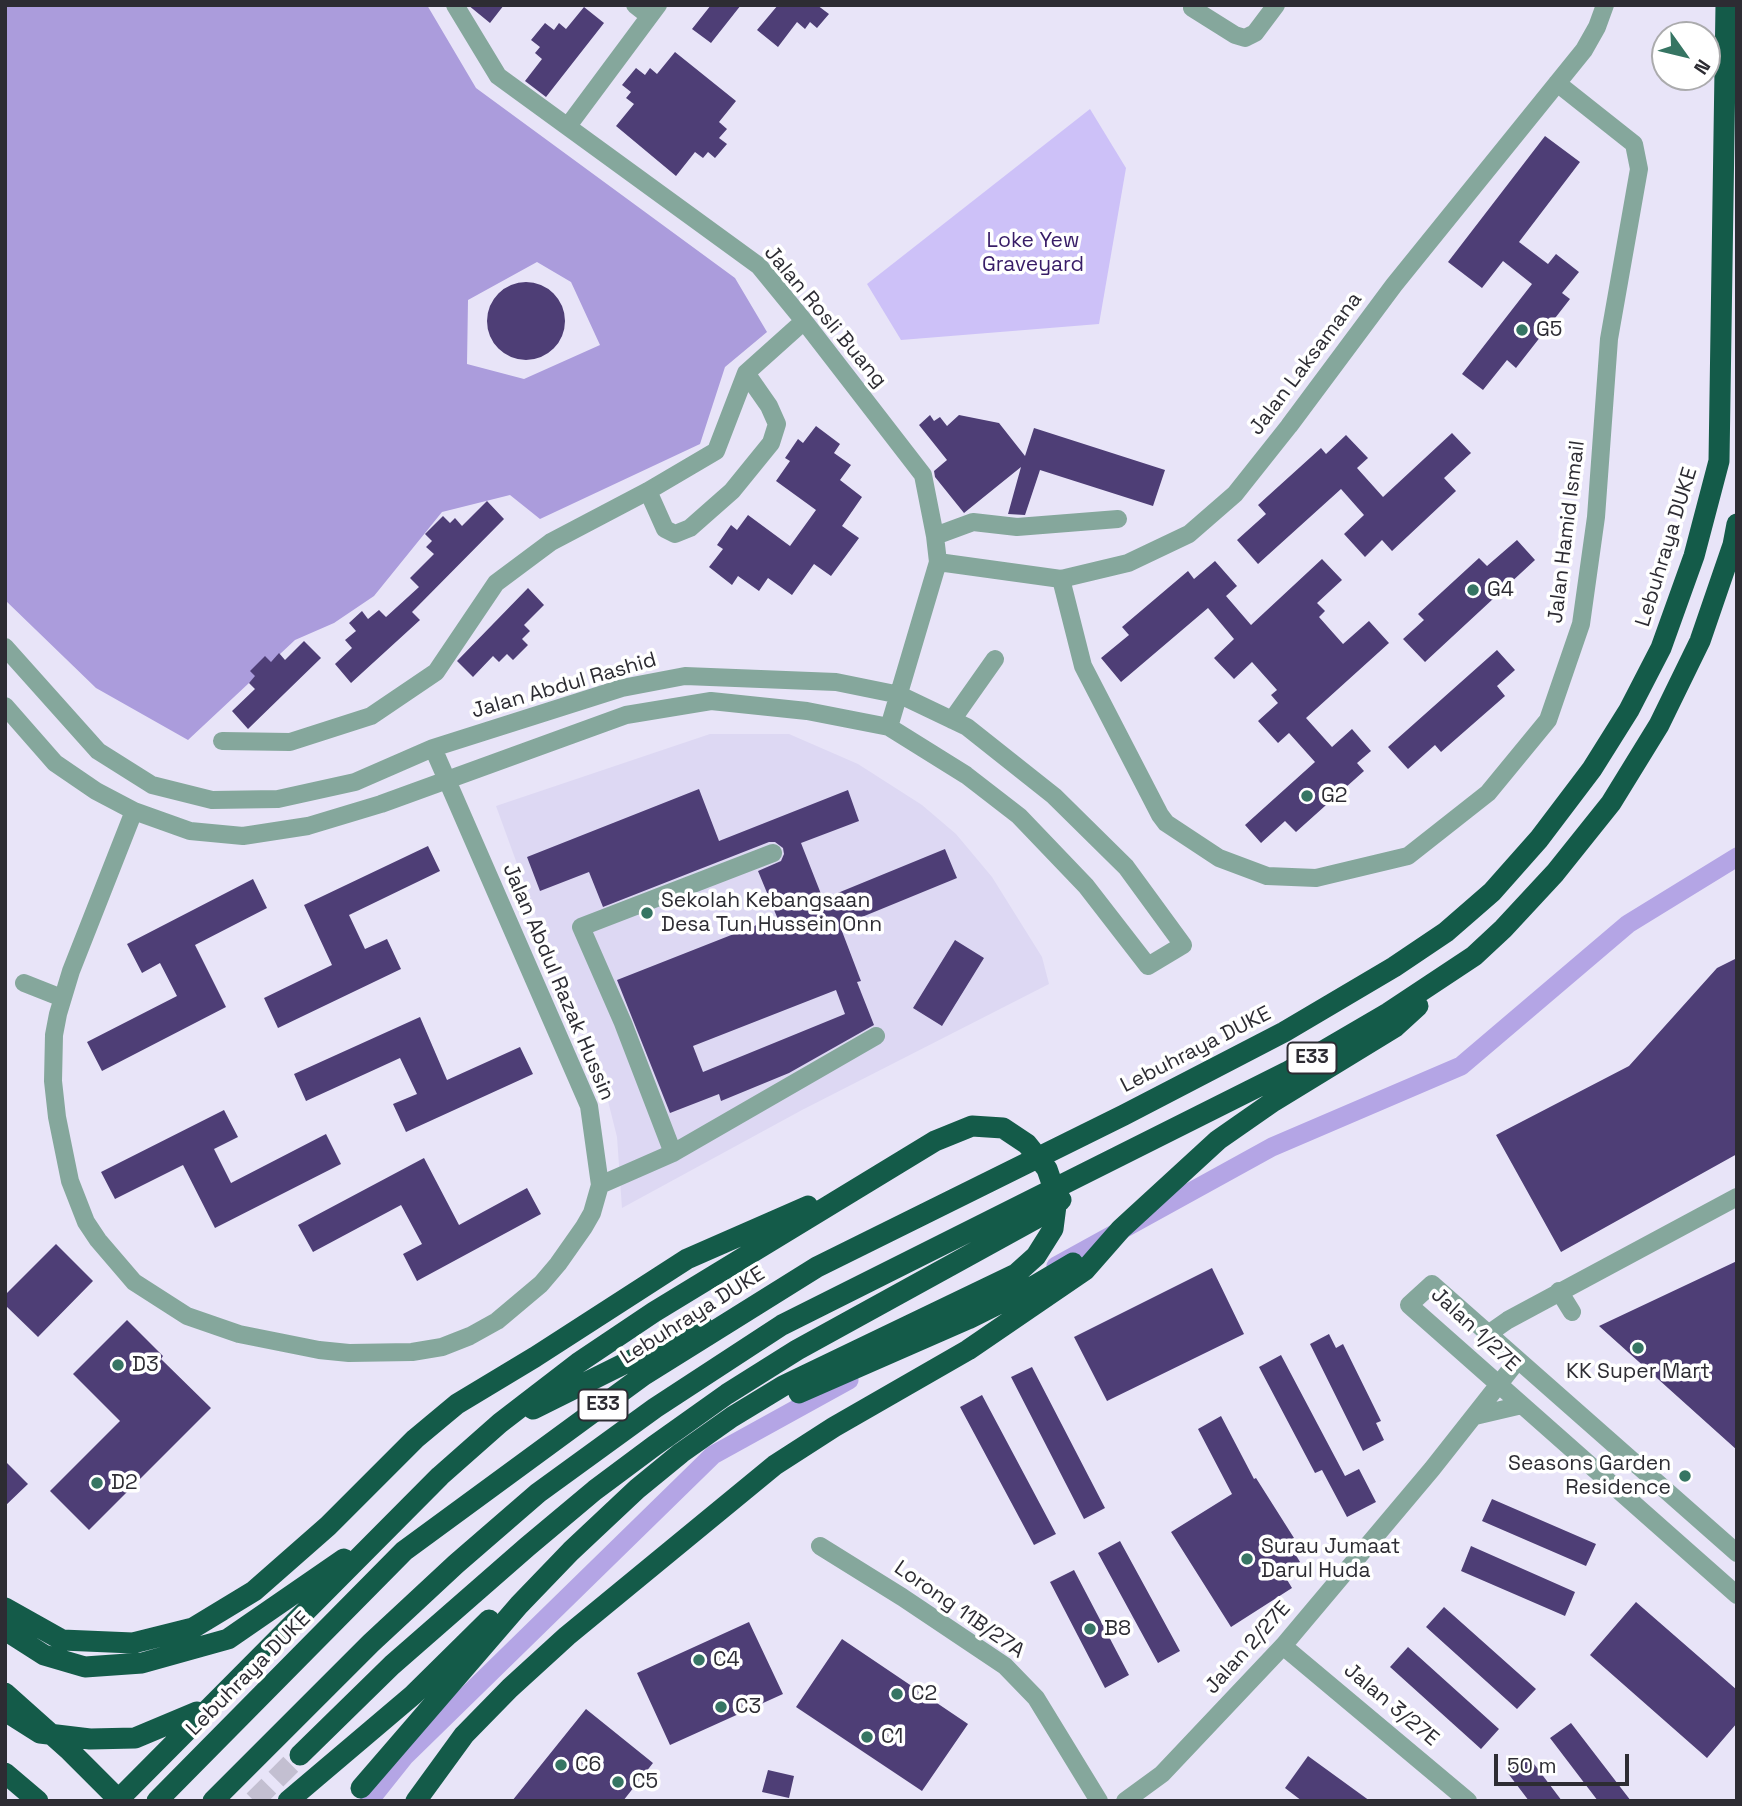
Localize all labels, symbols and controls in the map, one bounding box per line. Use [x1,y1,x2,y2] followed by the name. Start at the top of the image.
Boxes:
[1651,21,1721,91] north arrow
[1688,55,1716,79] text: N
[982,228,1084,278] park label: Loke Yew Graveyard
[758,241,892,393] street label: Jalan Rosli Buang
[1244,288,1368,440] street label: Jalan Laksamana
[1536,317,1562,343] place label: G5
[1514,322,1530,338] marker: G5
[1543,439,1591,625] street label: Jalan Hamid Ismail
[1631,464,1703,630] street label: Lebuhraya DUKE
[1487,577,1514,603] place label: G4
[1465,582,1481,598] marker: G4
[469,648,659,724] street label: Jalan Abdul Rashid
[1321,783,1348,809] place label: G2
[1299,788,1315,804] marker: G2
[497,860,619,1104] street label: Jalan Abdul Razak Hussin
[661,888,882,938] place label: Sekolah Kebangsaan Desa Tun Hussein Onn
[639,905,655,921] marker: Sekolah Kebangsaan Desa Tun Hussein Onn
[1117,1001,1275,1099] street label: Lebuhraya DUKE
[1288,1042,1336,1074] road number: E33
[616,1262,770,1370] street label: Lebuhraya DUKE
[1425,1283,1525,1377] street label: Jalan 1/27E
[1630,1340,1646,1356] marker: KK Super Mart
[132,1352,159,1378] place label: D3
[110,1357,126,1373] marker: D3
[1566,1359,1710,1385] place label: KK Super Mart
[578,1390,628,1420] road number: E33
[1508,1451,1671,1501] place label: Seasons Garden Residence
[1677,1468,1693,1484] marker: Seasons Garden Residence
[111,1470,138,1496] place label: D2
[89,1475,105,1491] marker: D2
[1261,1534,1400,1584] place label: Surau Jumaat Darul Huda
[1239,1551,1255,1567] marker: Surau Jumaat Darul Huda
[889,1556,1029,1664] street label: Lorong 11B/27A
[1200,1596,1296,1700] street label: Jalan 2/27E
[182,1607,316,1741] street label: Lebuhraya DUKE
[1104,1616,1131,1642] place label: B8
[1082,1621,1098,1637] marker: B8
[713,1647,740,1673] place label: C4
[691,1652,707,1668] marker: C4
[1338,1658,1444,1752] street label: Jalan 3/27E
[911,1681,937,1707] place label: C2
[889,1686,905,1702] marker: C2
[735,1694,761,1720] place label: C3
[713,1699,729,1715] marker: C3
[881,1724,903,1750] place label: C1
[859,1729,875,1745] marker: C1
[1497,1740,1632,1784] scale bar
[575,1752,601,1778] place label: C6
[1507,1752,1557,1779] text: 50 m
[553,1757,569,1773] marker: C6
[632,1769,658,1795] place label: C5
[610,1774,626,1790] marker: C5

